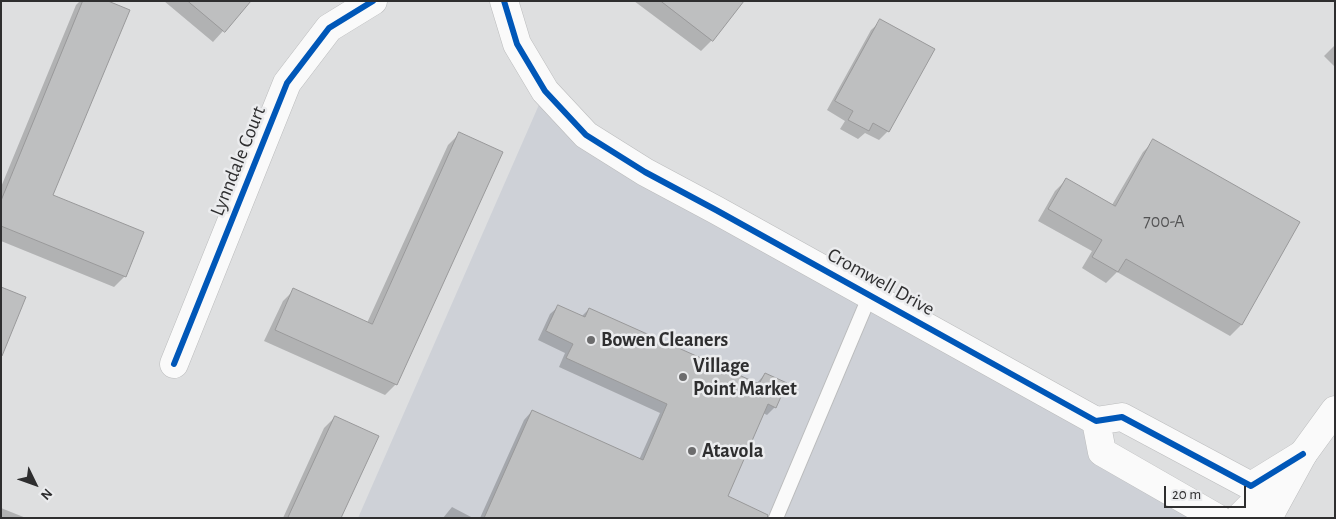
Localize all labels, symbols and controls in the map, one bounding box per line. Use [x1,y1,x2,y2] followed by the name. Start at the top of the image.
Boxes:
[205,102,271,220] street label: Lynndale Court
[1143,211,1185,233] house number: 700-A
[823,243,939,321] street label: Cromwell Drive
[601,328,728,352] place label: Bowen Cleaners
[585,334,597,346] marker: Bowen Cleaners
[693,354,797,401] place label: Village Point Market
[677,371,689,383] marker: Village Point Market
[702,439,763,463] place label: Atavola
[686,445,698,457] marker: Atavola
[10,459,60,509] north arrow
[1166,476,1248,508] scale bar
[38,486,55,502] text: N
[1172,487,1201,502] text: 20 m

